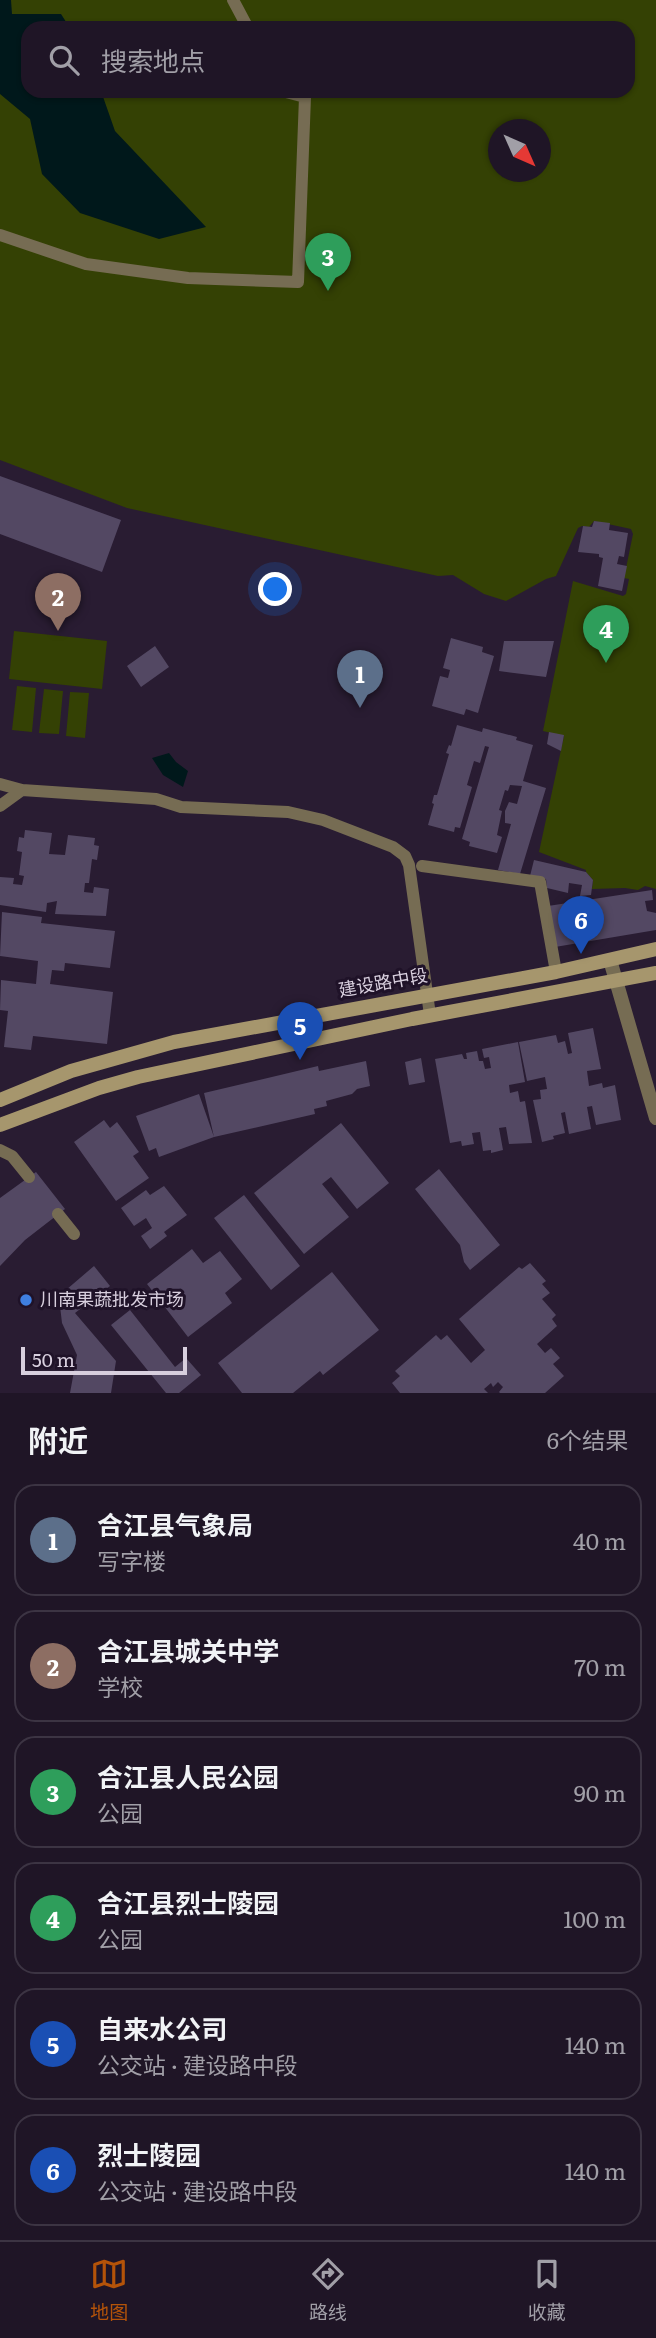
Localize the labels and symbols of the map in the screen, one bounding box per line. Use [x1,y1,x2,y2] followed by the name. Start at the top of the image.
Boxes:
[488,119,551,182] north arrow
[305,233,351,291] pin: 3
[258,572,292,606] your location
[35,573,81,631] pin: 2
[583,605,629,663] pin: 4
[337,650,383,708] pin: 1
[558,896,604,954] pin: 6
[336,960,429,1003] street label: 建设路中段
[277,1002,323,1060] pin: 5
[40,1285,184,1312] place label: 川南果蔬批发市场
[18,1292,34,1308] marker: 川南果蔬批发市场
[21,1344,187,1376] scale bar

